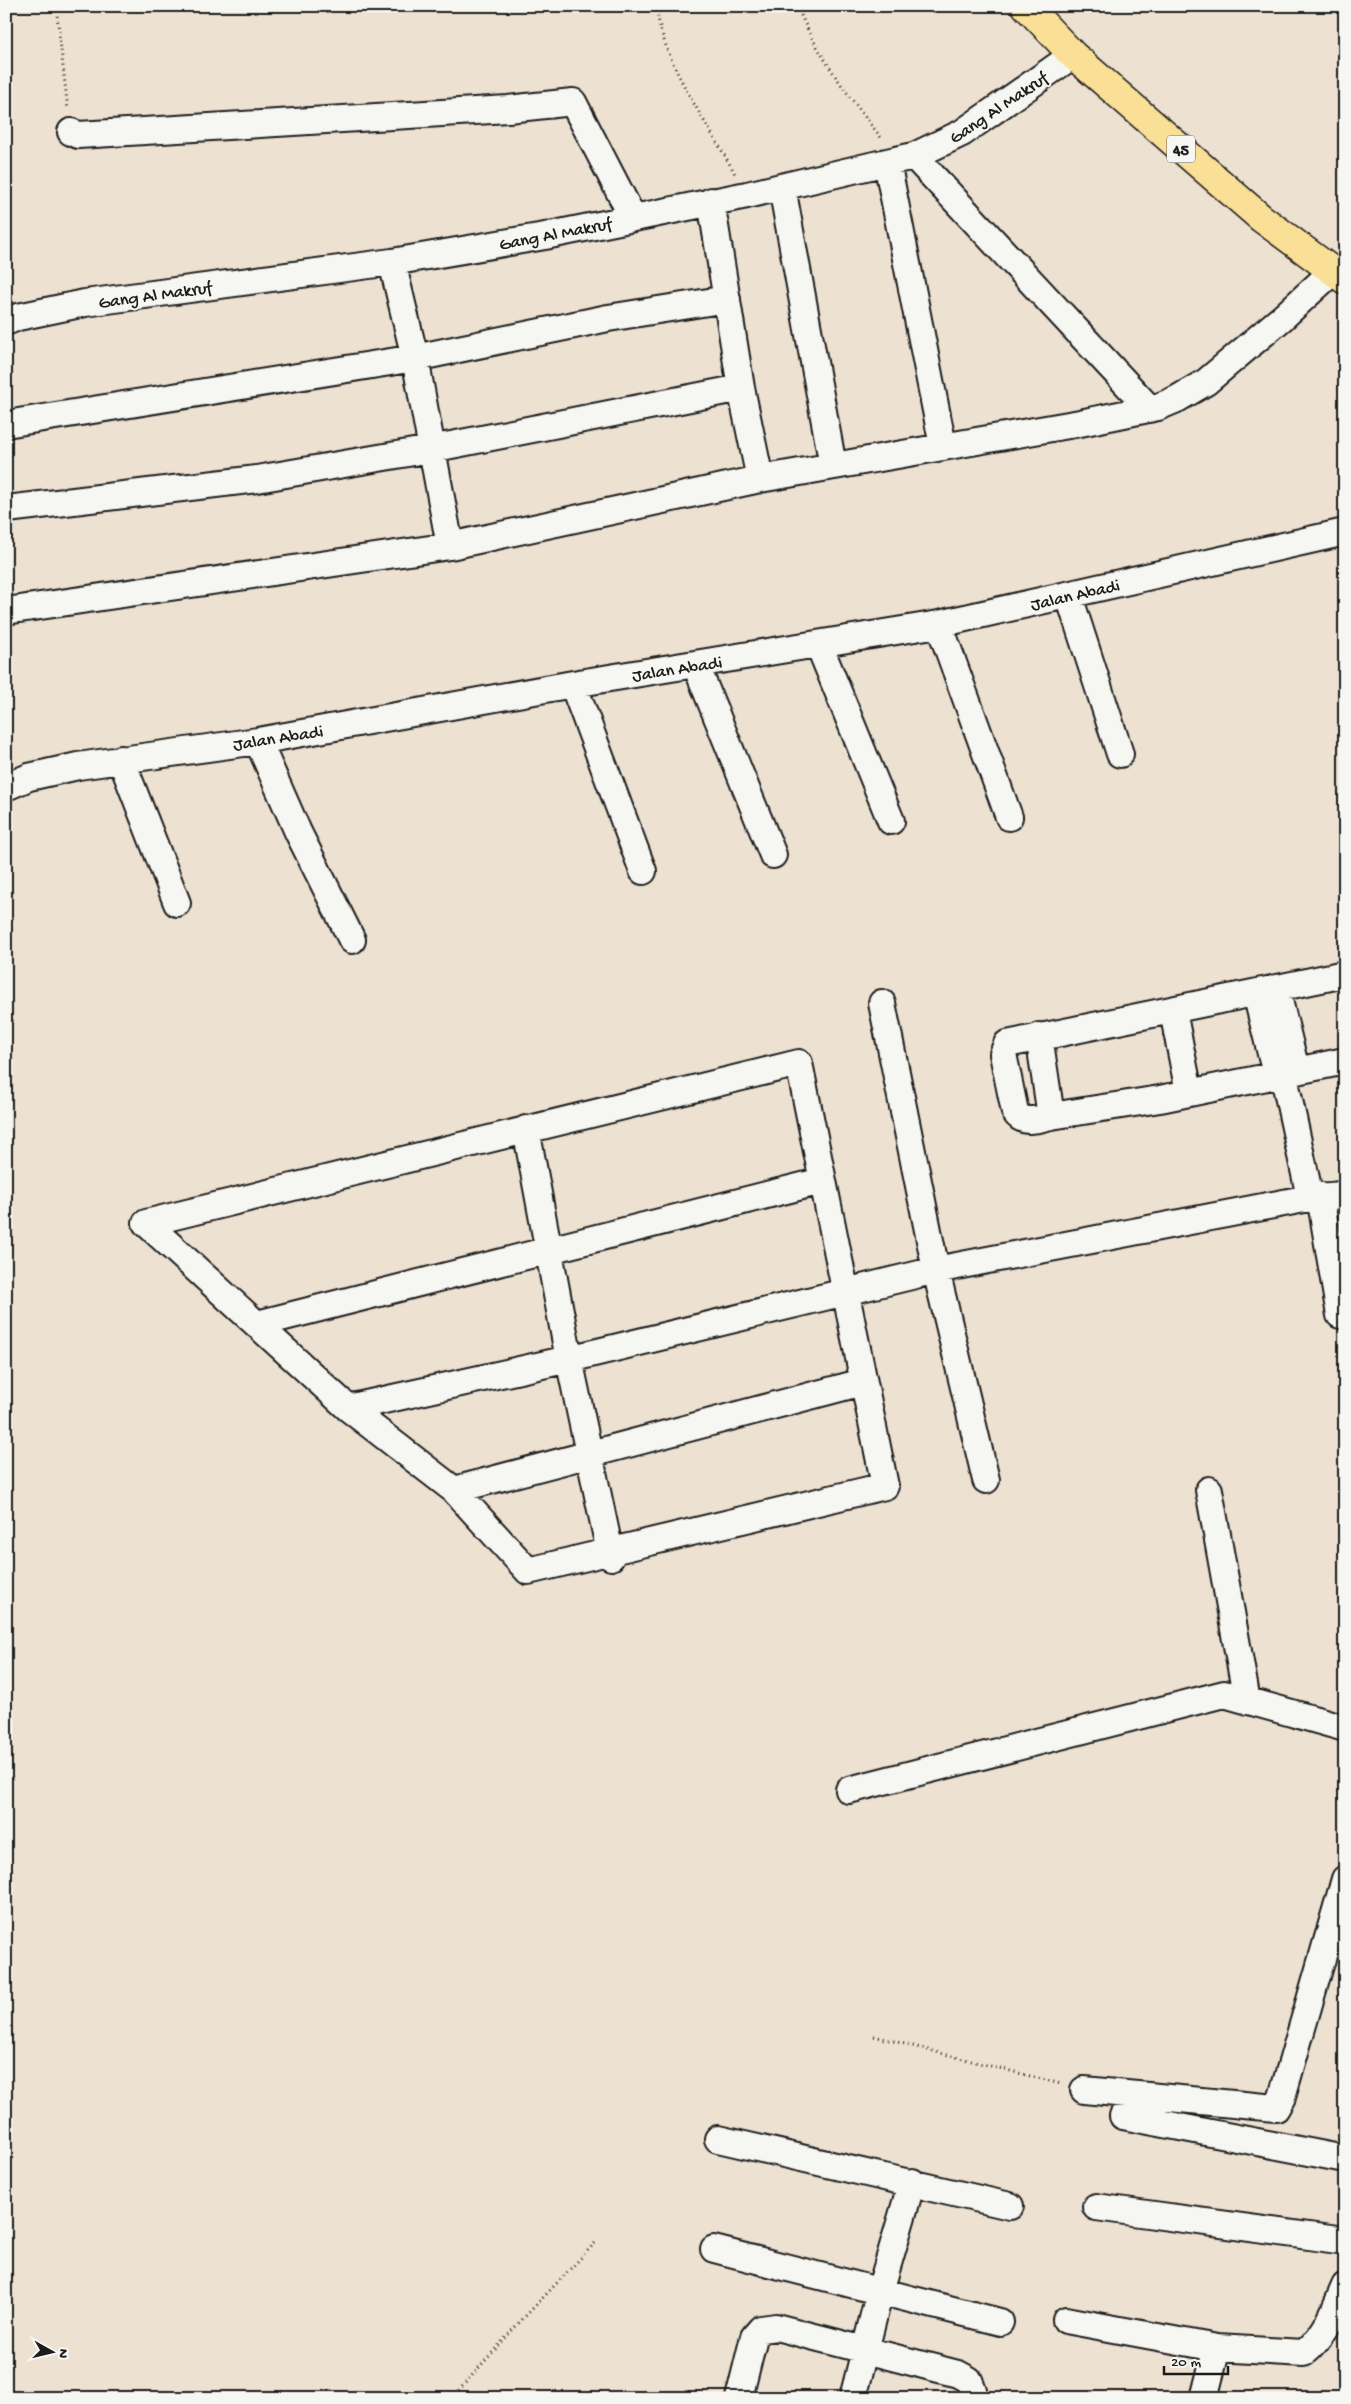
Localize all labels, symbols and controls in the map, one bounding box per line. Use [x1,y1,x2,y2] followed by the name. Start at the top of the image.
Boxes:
[946,68,1054,150] street label: Gang Al Makruf
[1167,136,1195,162] road number: 45
[497,214,615,257] street label: Gang Al Makruf
[97,278,215,315] street label: Gang Al Makruf
[1029,576,1122,617] street label: Jalan Abadi
[631,653,724,688] street label: Jalan Abadi
[232,722,325,757] street label: Jalan Abadi
[28,2326,78,2376] north arrow
[1164,2344,1227,2376] scale bar
[53,2348,71,2359] text: N
[1171,2354,1201,2372] text: 20 m

